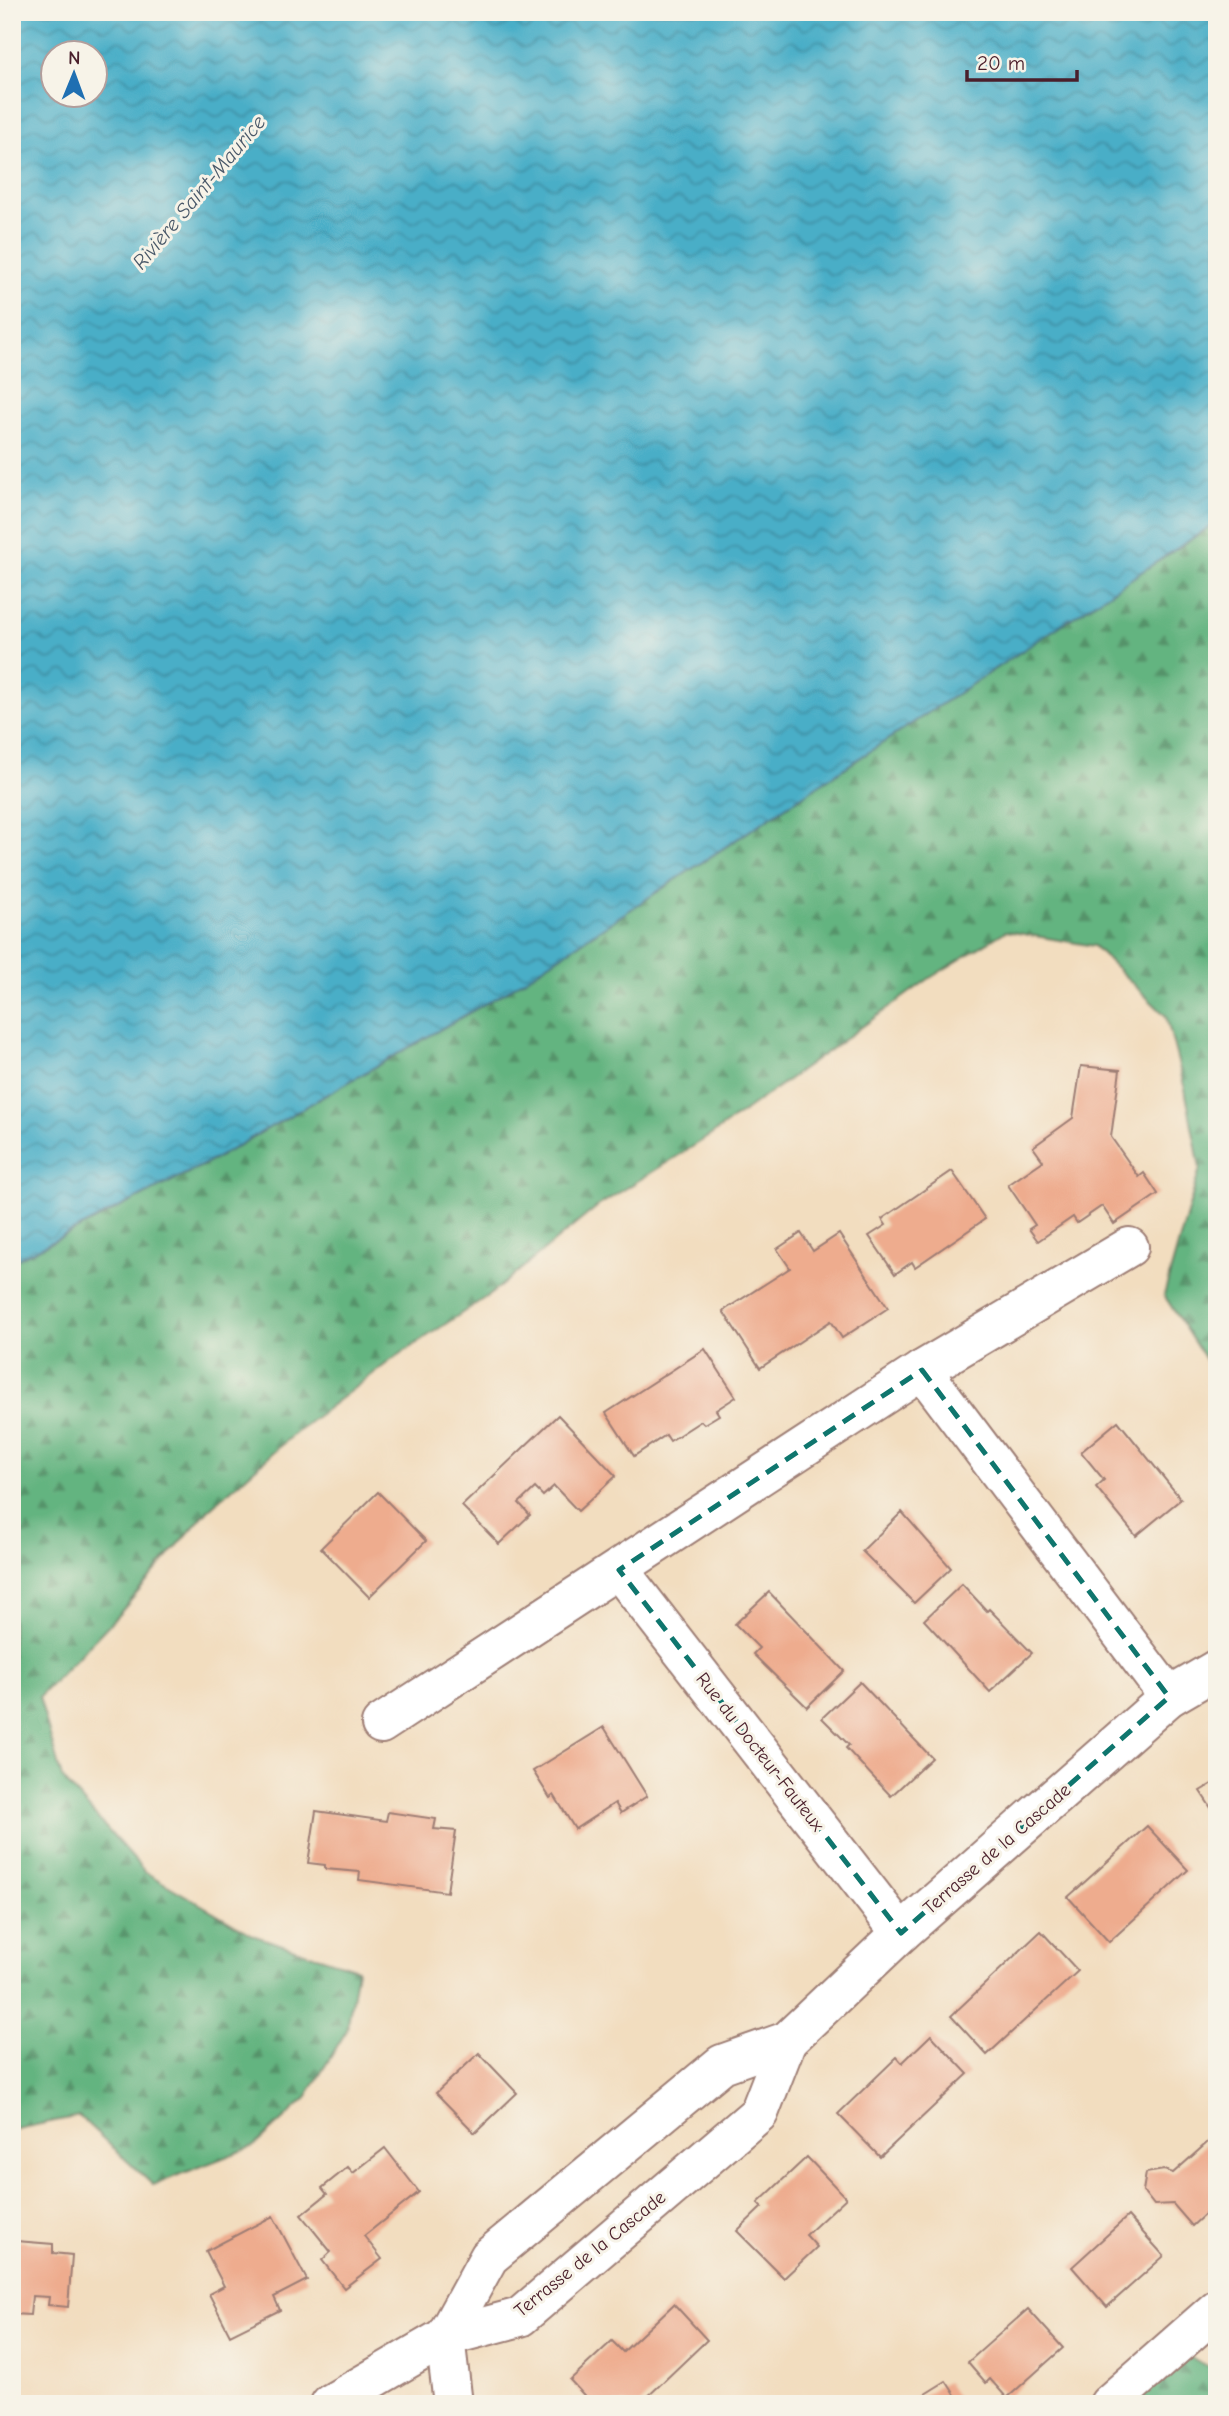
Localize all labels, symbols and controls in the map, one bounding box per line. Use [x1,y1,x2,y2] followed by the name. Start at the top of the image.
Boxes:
[38,38,108,108] north arrow
[967,38,1077,82] scale bar
[68,47,81,69] text: N
[977,51,1025,75] text: 20 m
[128,110,271,274] water label: Rivière Saint-Maurice
[691,1668,829,1836] street label: Rue du Docteur-Fauteux
[919,1779,1075,1919] street label: Terrasse de la Cascade
[510,2186,670,2322] street label: Terrasse de la Cascade

